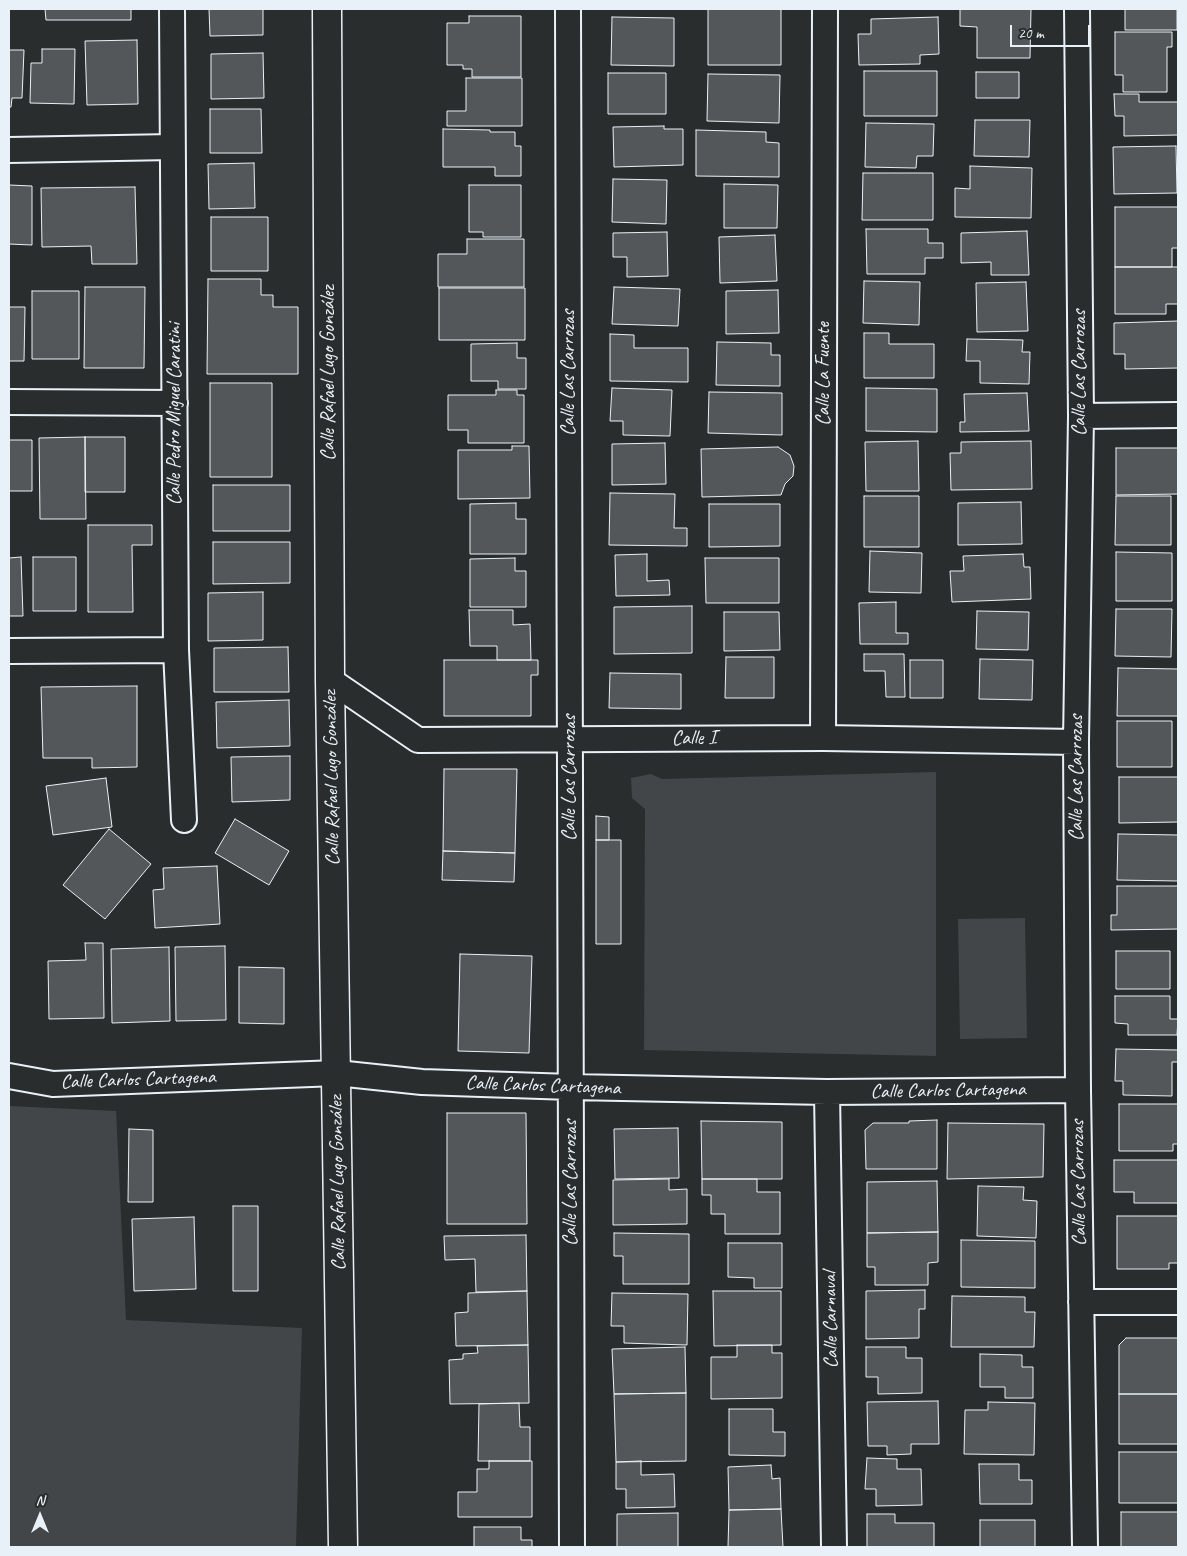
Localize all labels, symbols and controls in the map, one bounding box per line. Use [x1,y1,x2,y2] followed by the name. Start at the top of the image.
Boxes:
[1012,15,1092,47] scale bar
[1018,24,1044,43] text: 20 m
[317,285,341,461] street label: Calle Rafael Lugo González
[557,310,581,436] street label: Calle Las Carrozas
[1068,310,1092,436] street label: Calle Las Carrozas
[812,322,836,426] street label: Calle La Fuente
[163,323,187,505] street label: Calle Pedro Miguel Caratini
[318,690,346,866] street label: Calle Rafael Lugo González
[558,715,582,841] street label: Calle Las Carrozas
[1065,715,1089,841] street label: Calle Las Carrozas
[672,727,716,751] street label: Calle I
[60,1065,216,1095] street label: Calle Carlos Cartagena
[465,1071,621,1101] street label: Calle Carlos Cartagena
[870,1078,1026,1104] street label: Calle Carlos Cartagena
[324,1095,352,1271] street label: Calle Rafael Lugo González
[559,1120,583,1246] street label: Calle Las Carrozas
[1066,1120,1092,1246] street label: Calle Las Carrozas
[818,1271,844,1369] street label: Calle Carnaval
[15,1491,65,1541] north arrow
[36,1492,44,1509] text: N

